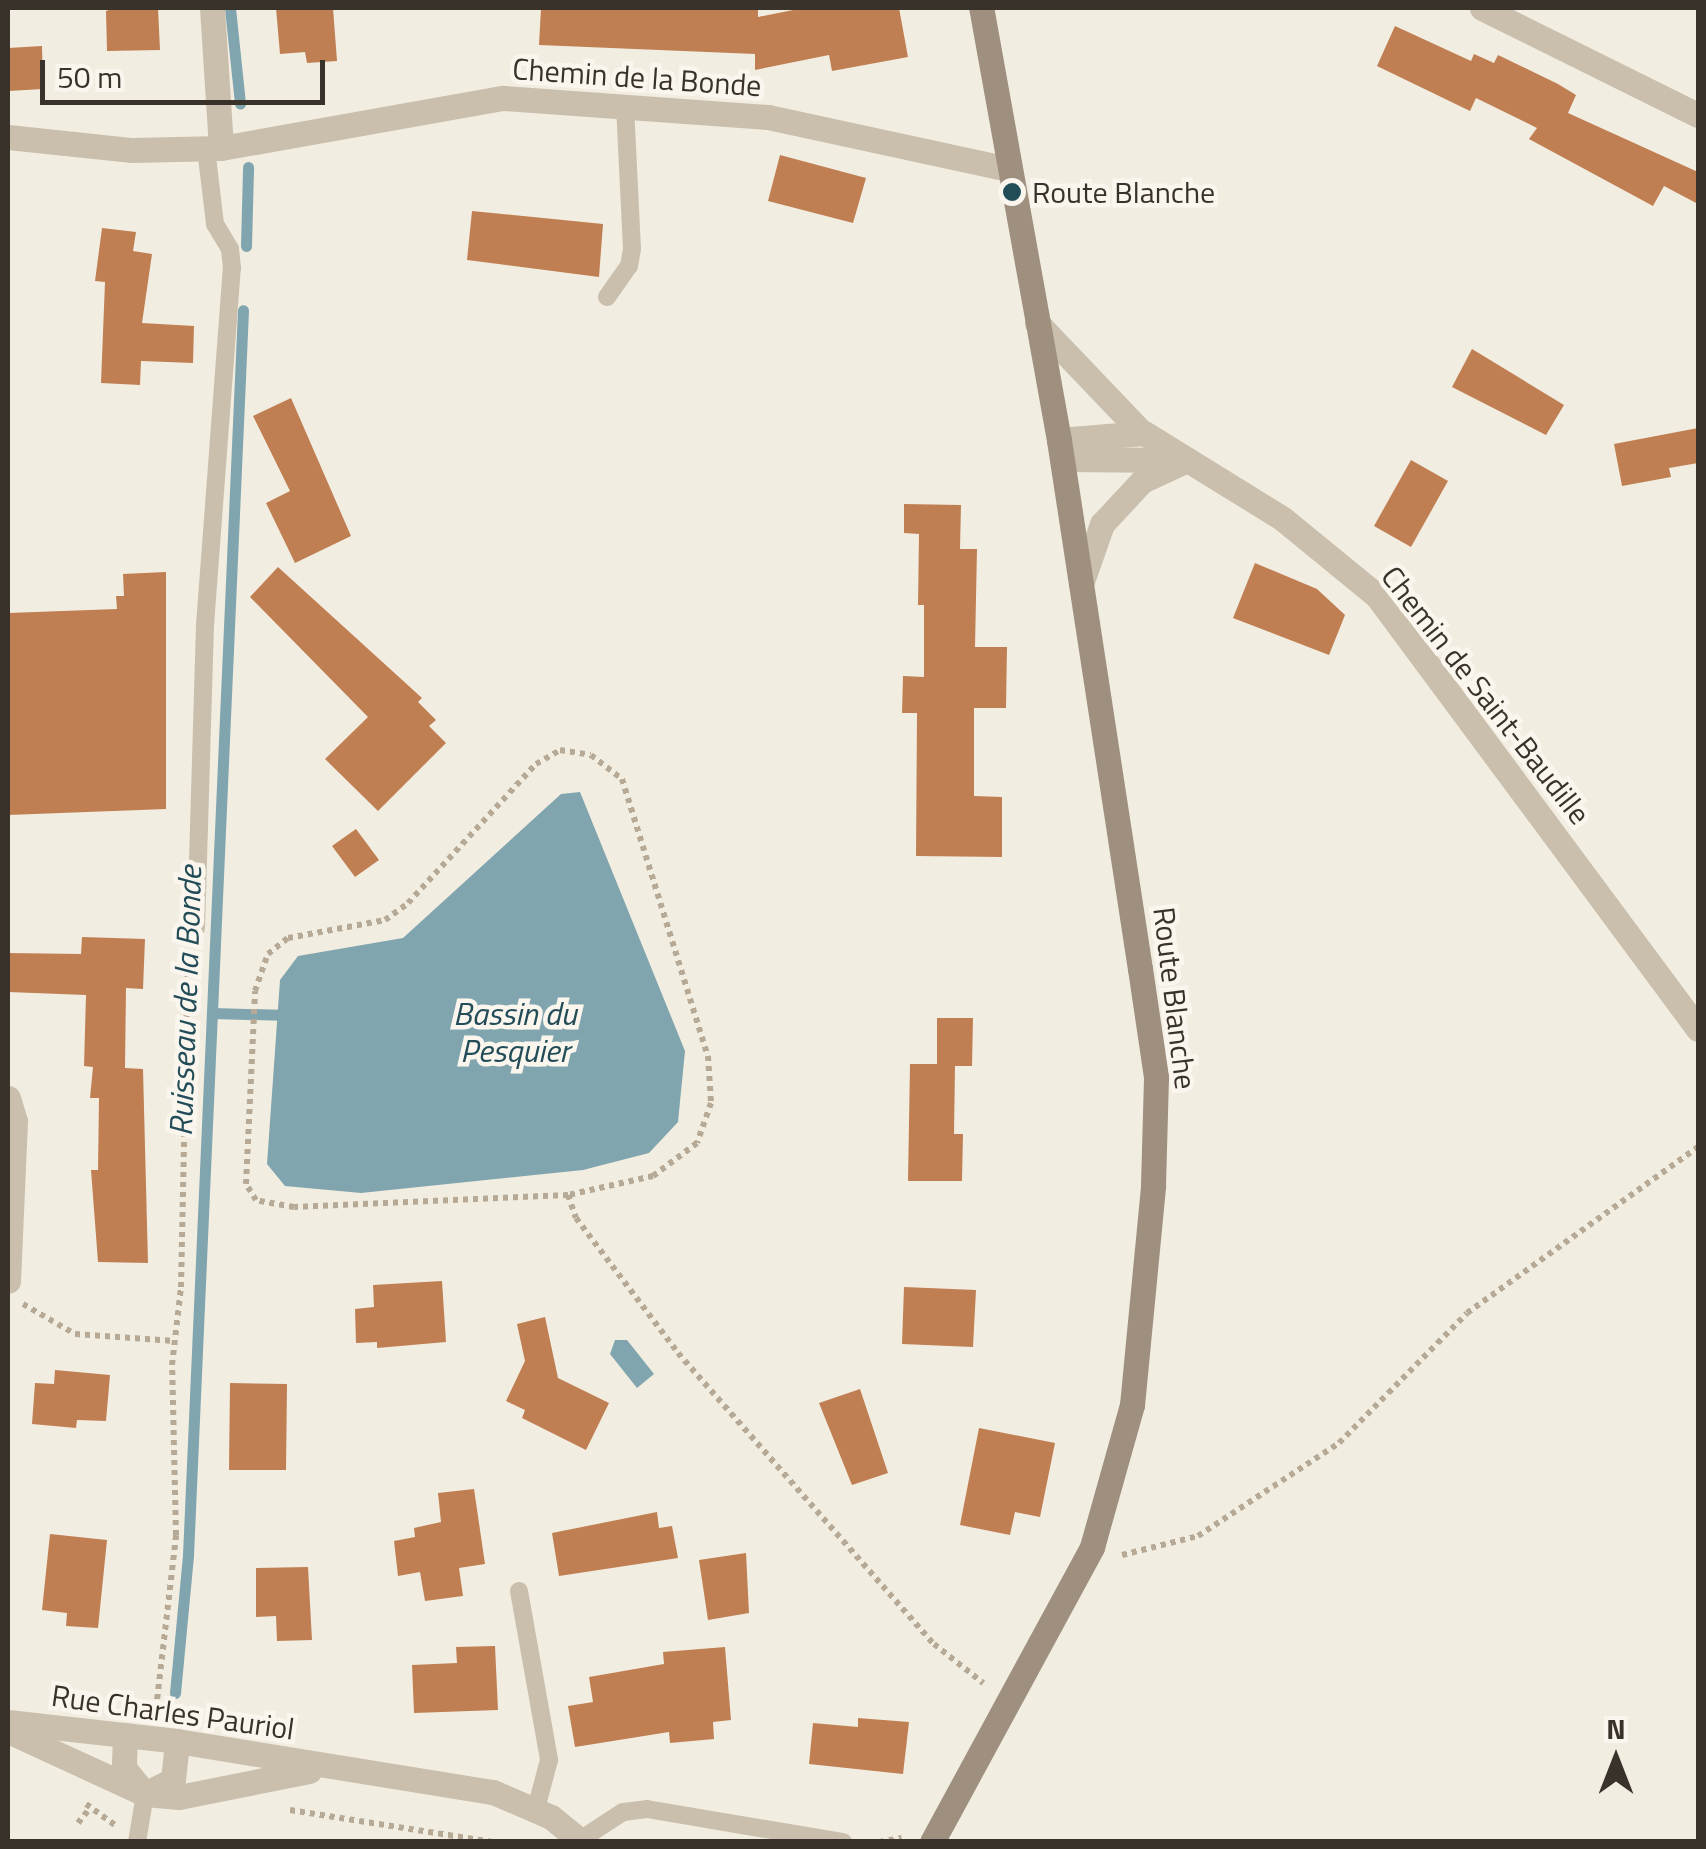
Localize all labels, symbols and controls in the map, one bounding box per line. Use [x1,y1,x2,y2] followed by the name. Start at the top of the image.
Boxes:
[45,40,330,102] scale bar
[511,50,763,104] street label: Chemin de la Bonde
[57,54,122,100] text: 50 m
[1032,174,1215,210] place label: Route Blanche
[1001,181,1023,203] marker: Route Blanche
[1374,559,1598,831] street label: Chemin de Saint-Baudille
[161,865,209,1137] water label: Ruisseau de la Bonde
[1146,905,1204,1091] street label: Route Blanche
[453,995,577,1070] water label: Bassin du Pesquier
[49,1677,297,1747] street label: Rue Charles Pauriol
[1606,1707,1626,1750] text: N
[1566,1709,1666,1809] north arrow

